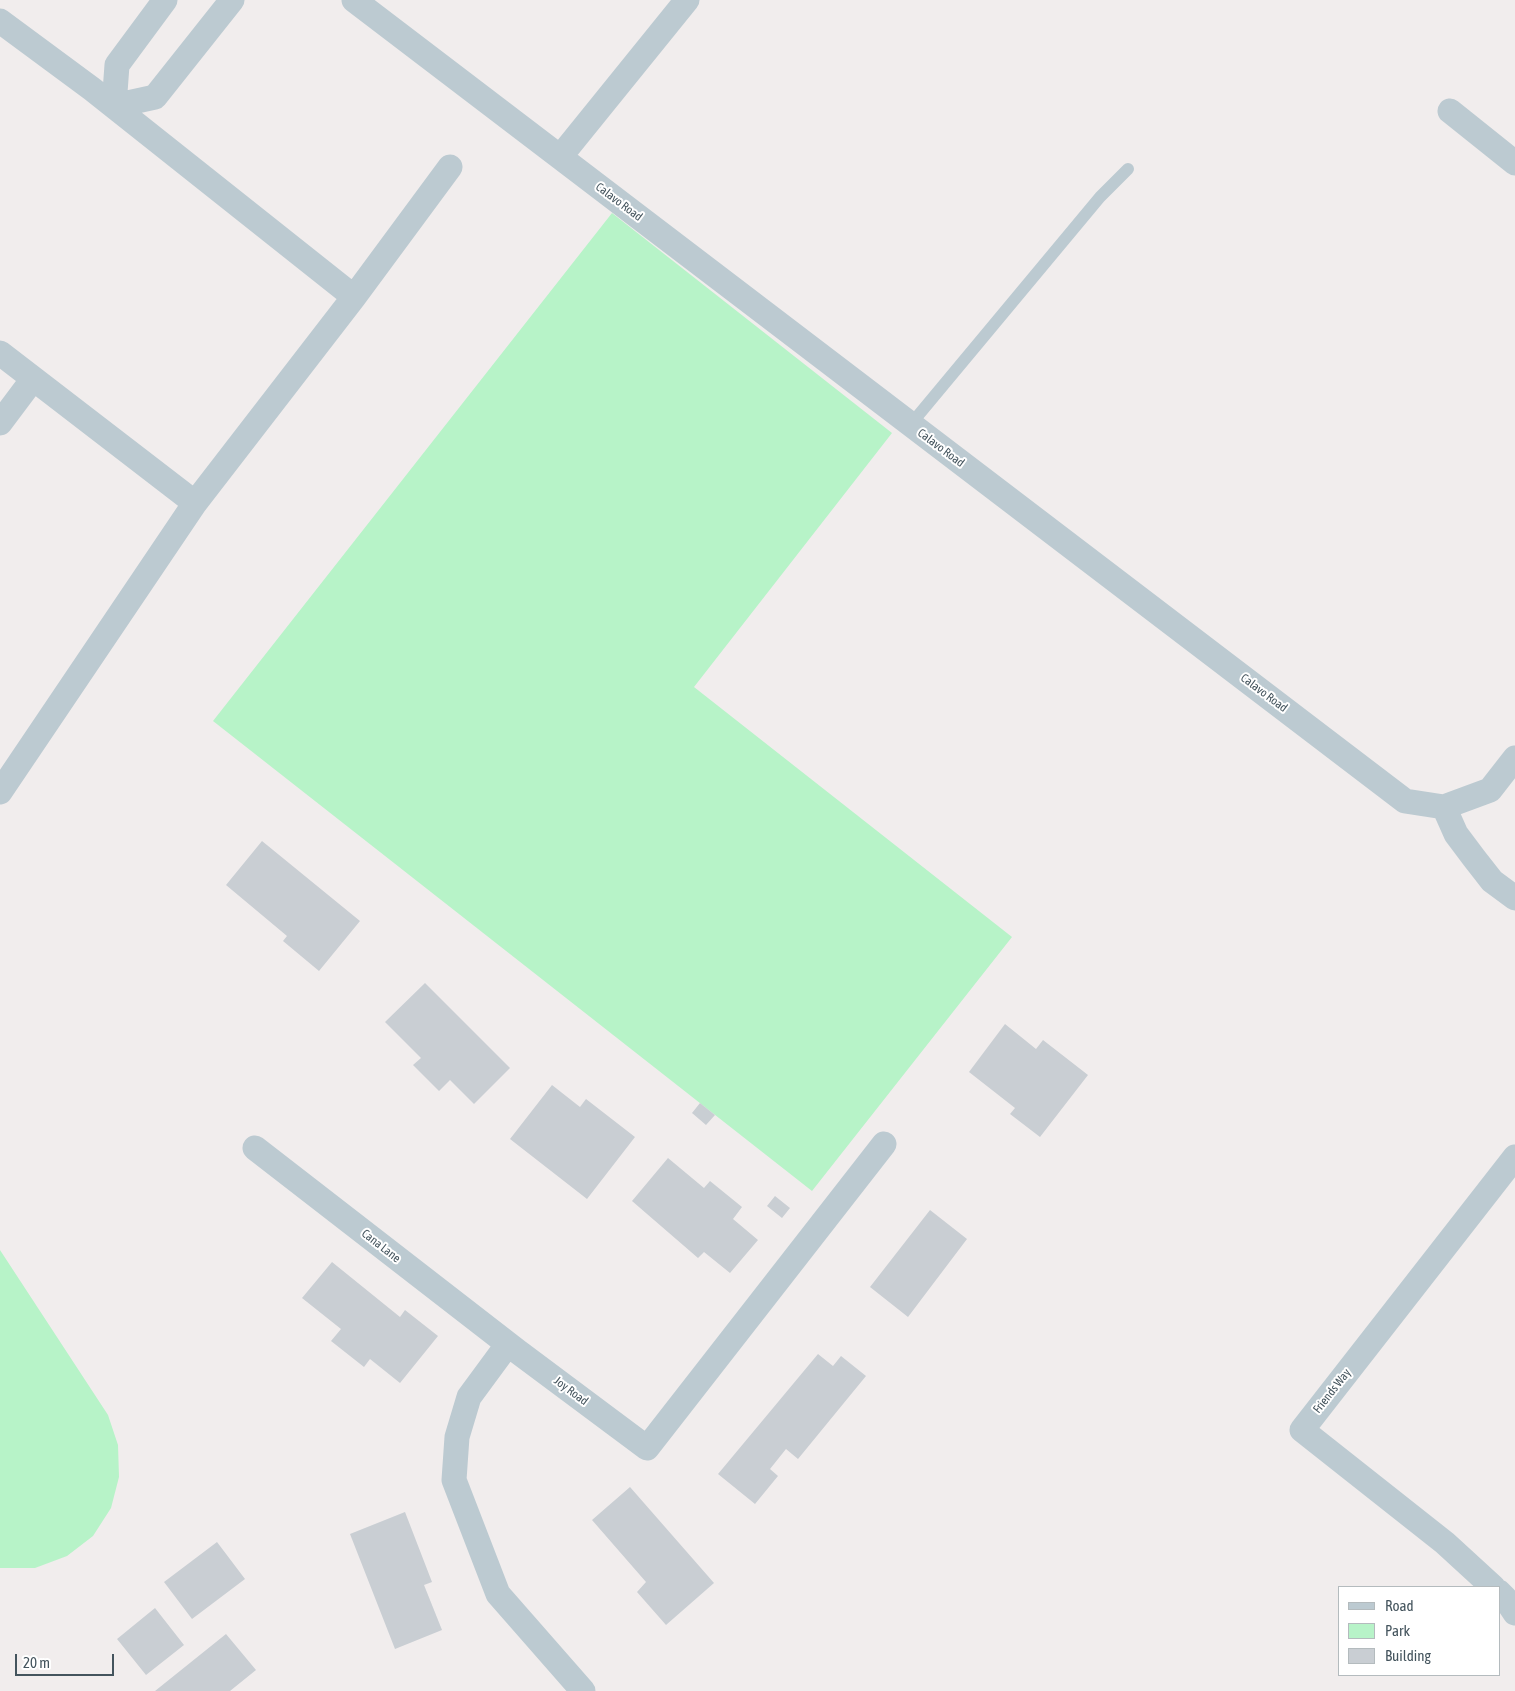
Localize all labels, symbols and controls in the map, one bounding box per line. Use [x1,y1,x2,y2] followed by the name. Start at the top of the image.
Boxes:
[593,180,645,224] street label: Calavo Road
[915,426,967,470] street label: Calavo Road
[1238,671,1290,715] street label: Calavo Road
[359,1226,403,1266] street label: Cana Lane
[1310,1366,1354,1416] street label: Friends Way
[551,1374,591,1408] street label: Joy Road
[1338,1586,1500,1676] legend
[1385,1597,1414,1614] text: Road
[1385,1622,1410,1639] text: Park
[18,1644,116,1676] scale bar
[1385,1647,1431,1664] text: Building
[23,1654,50,1671] text: 20 m

